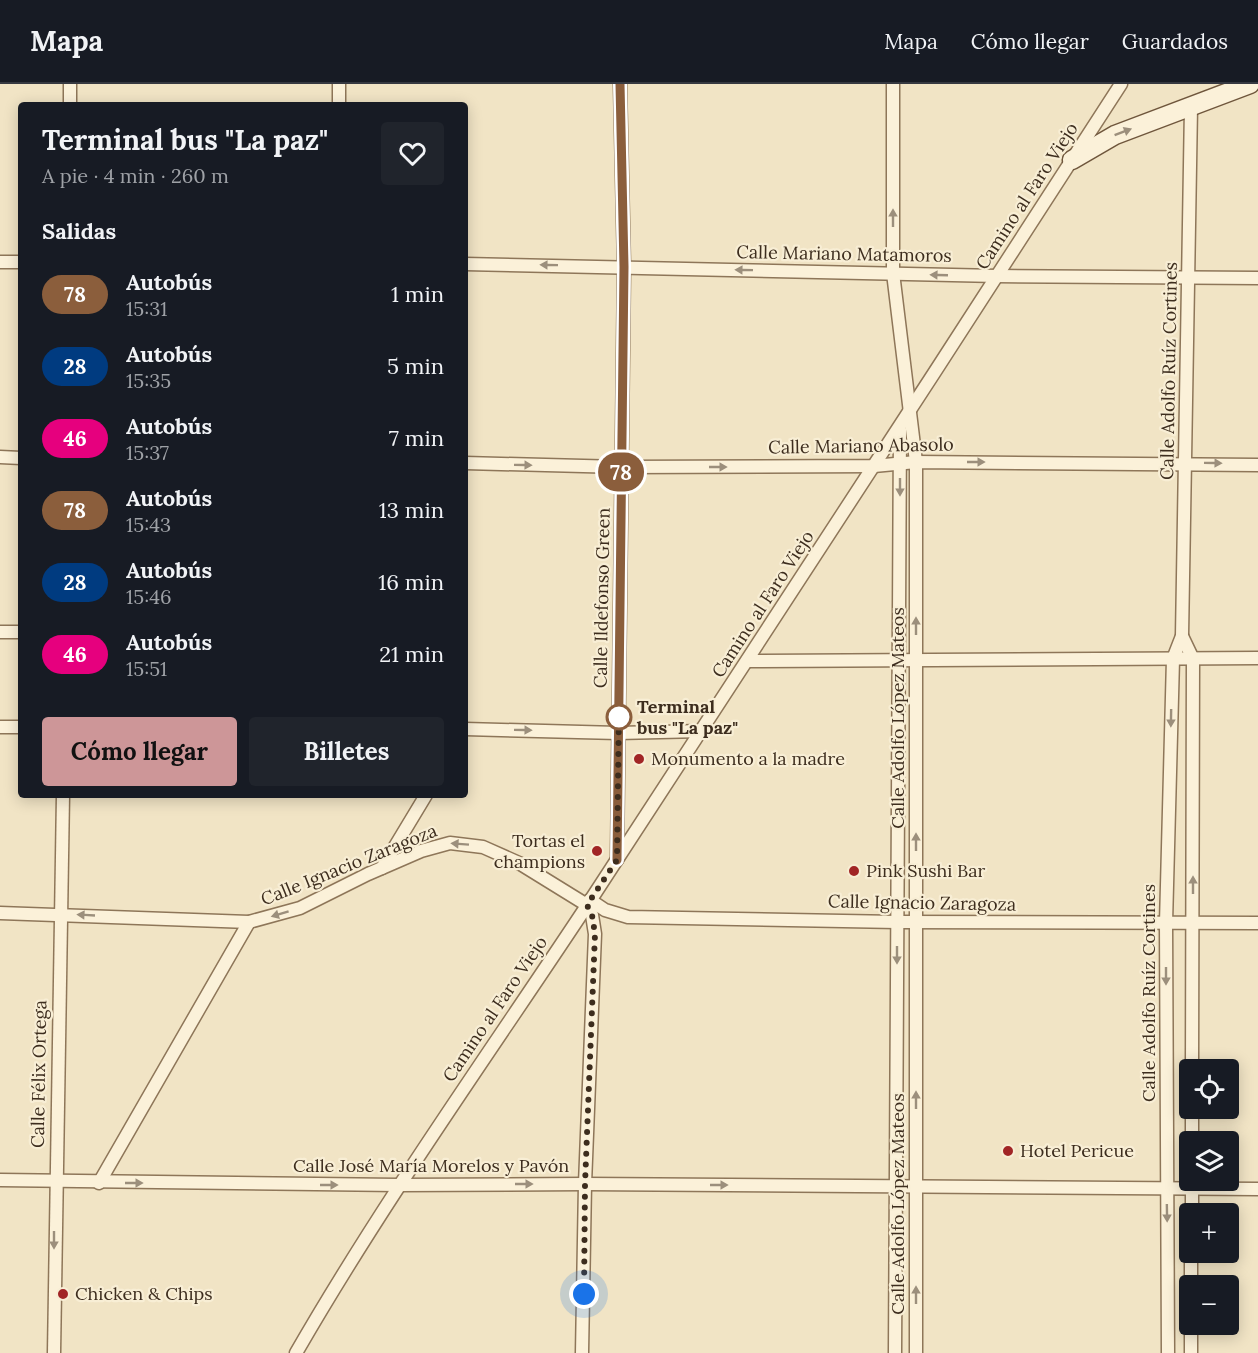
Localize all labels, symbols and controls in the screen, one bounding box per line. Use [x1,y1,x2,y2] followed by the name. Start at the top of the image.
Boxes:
[30,23,103,59] text: Mapa
[884,28,938,55] text: Mapa
[971,28,1089,55] text: Cómo llegar
[1122,28,1228,55] text: Guardados
[970,118,1083,274] street label: Camino al Faro Viejo
[42,122,328,158] text: Terminal bus "La paz"
[381,122,444,185] button: heart
[1114,127,1132,136] one-way arrow
[42,163,229,188] text: A pie · 4 min · 260 m
[888,209,898,228] one-way arrow
[42,217,116,245] text: Salidas
[736,240,952,267] street label: Calle Mariano Matamoros
[539,260,558,270] one-way arrow
[1155,262,1182,480] street label: Calle Adolfo Ruíz Cortines
[734,265,753,274] one-way arrow
[126,268,212,296] text: Autobús
[929,270,948,279] one-way arrow
[391,280,444,308] text: 1 min
[64,281,86,308] text: 78
[126,296,168,321] text: 15:31
[126,340,212,368] text: Autobús
[387,352,444,380] text: 5 min
[63,353,87,380] text: 28
[126,368,171,393] text: 15:35
[126,412,212,440] text: Autobús
[389,424,444,452] text: 7 min
[63,425,87,452] text: 46
[768,432,954,459] street label: Calle Mariano Abasolo
[126,440,169,465] text: 15:37
[594,452,648,492] line badge: 78
[967,457,986,467] one-way arrow
[610,459,632,486] text: 78
[1204,459,1223,468] one-way arrow
[514,460,533,470] one-way arrow
[709,462,728,472] one-way arrow
[895,477,905,496] one-way arrow
[126,484,212,512] text: Autobús
[379,496,444,524] text: 13 min
[64,497,86,524] text: 78
[588,508,615,688] street label: Calle Ildefonso Green
[126,512,171,537] text: 15:43
[706,526,819,682] street label: Camino al Faro Viejo
[126,556,212,584] text: Autobús
[378,568,444,596] text: 16 min
[63,569,87,596] text: 28
[126,584,172,609] text: 15:46
[886,607,909,829] street label: Calle Adolfo López Mateos
[911,616,921,635] one-way arrow
[126,628,212,656] text: Autobús
[379,640,444,668] text: 21 min
[63,641,87,668] text: 46
[126,656,167,681] text: 15:51
[636,695,738,739] place label: Terminal bus "La paz"
[606,704,632,730] marker: Terminal bus "La paz"
[1166,708,1176,727] one-way arrow
[42,717,237,786] button: Cómo llegar
[249,717,444,786] button: Billetes
[514,726,533,735] one-way arrow
[651,747,845,770] place label: Monumento a la madre
[632,752,646,766] marker: Monumento a la madre
[257,819,440,910] street label: Calle Ignacio Zaragoza
[494,829,585,873] place label: Tortas el champions
[911,832,921,851] one-way arrow
[451,839,470,849] one-way arrow
[590,844,604,858] marker: Tortas el champions
[866,859,986,882] place label: Pink Sushi Bar
[847,864,861,878] marker: Pink Sushi Bar
[1188,876,1198,895] one-way arrow
[1137,884,1160,1102] street label: Calle Adolfo Ruíz Cortines
[828,889,1016,916] street label: Calle Ignacio Zaragoza
[77,910,96,919] one-way arrow
[271,910,289,919] one-way arrow
[437,931,552,1086] street label: Camino al Faro Viejo
[892,945,902,964] one-way arrow
[1161,966,1171,985] one-way arrow
[26,1000,51,1148] street label: Calle Félix Ortega
[1179,1059,1239,1335] map controls
[1179,1059,1239,1119] button: locate
[911,1090,921,1109] one-way arrow
[886,1093,909,1315] street label: Calle Adolfo López Mateos
[1179,1131,1239,1191] button: layers
[1020,1139,1134,1162] place label: Hotel Pericue
[1001,1144,1015,1158] marker: Hotel Pericue
[293,1154,569,1177] street label: Calle José María Morelos y Pavón
[125,1178,144,1188] one-way arrow
[515,1179,534,1189] one-way arrow
[320,1180,339,1190] one-way arrow
[710,1180,729,1190] one-way arrow
[1162,1203,1171,1222] one-way arrow
[1179,1203,1239,1263] button: +
[50,1231,59,1250] one-way arrow
[1179,1275,1239,1335] button: −
[569,1279,599,1309] your location
[75,1282,213,1305] place label: Chicken & Chips
[911,1285,921,1304] one-way arrow
[56,1287,70,1301] marker: Chicken & Chips

